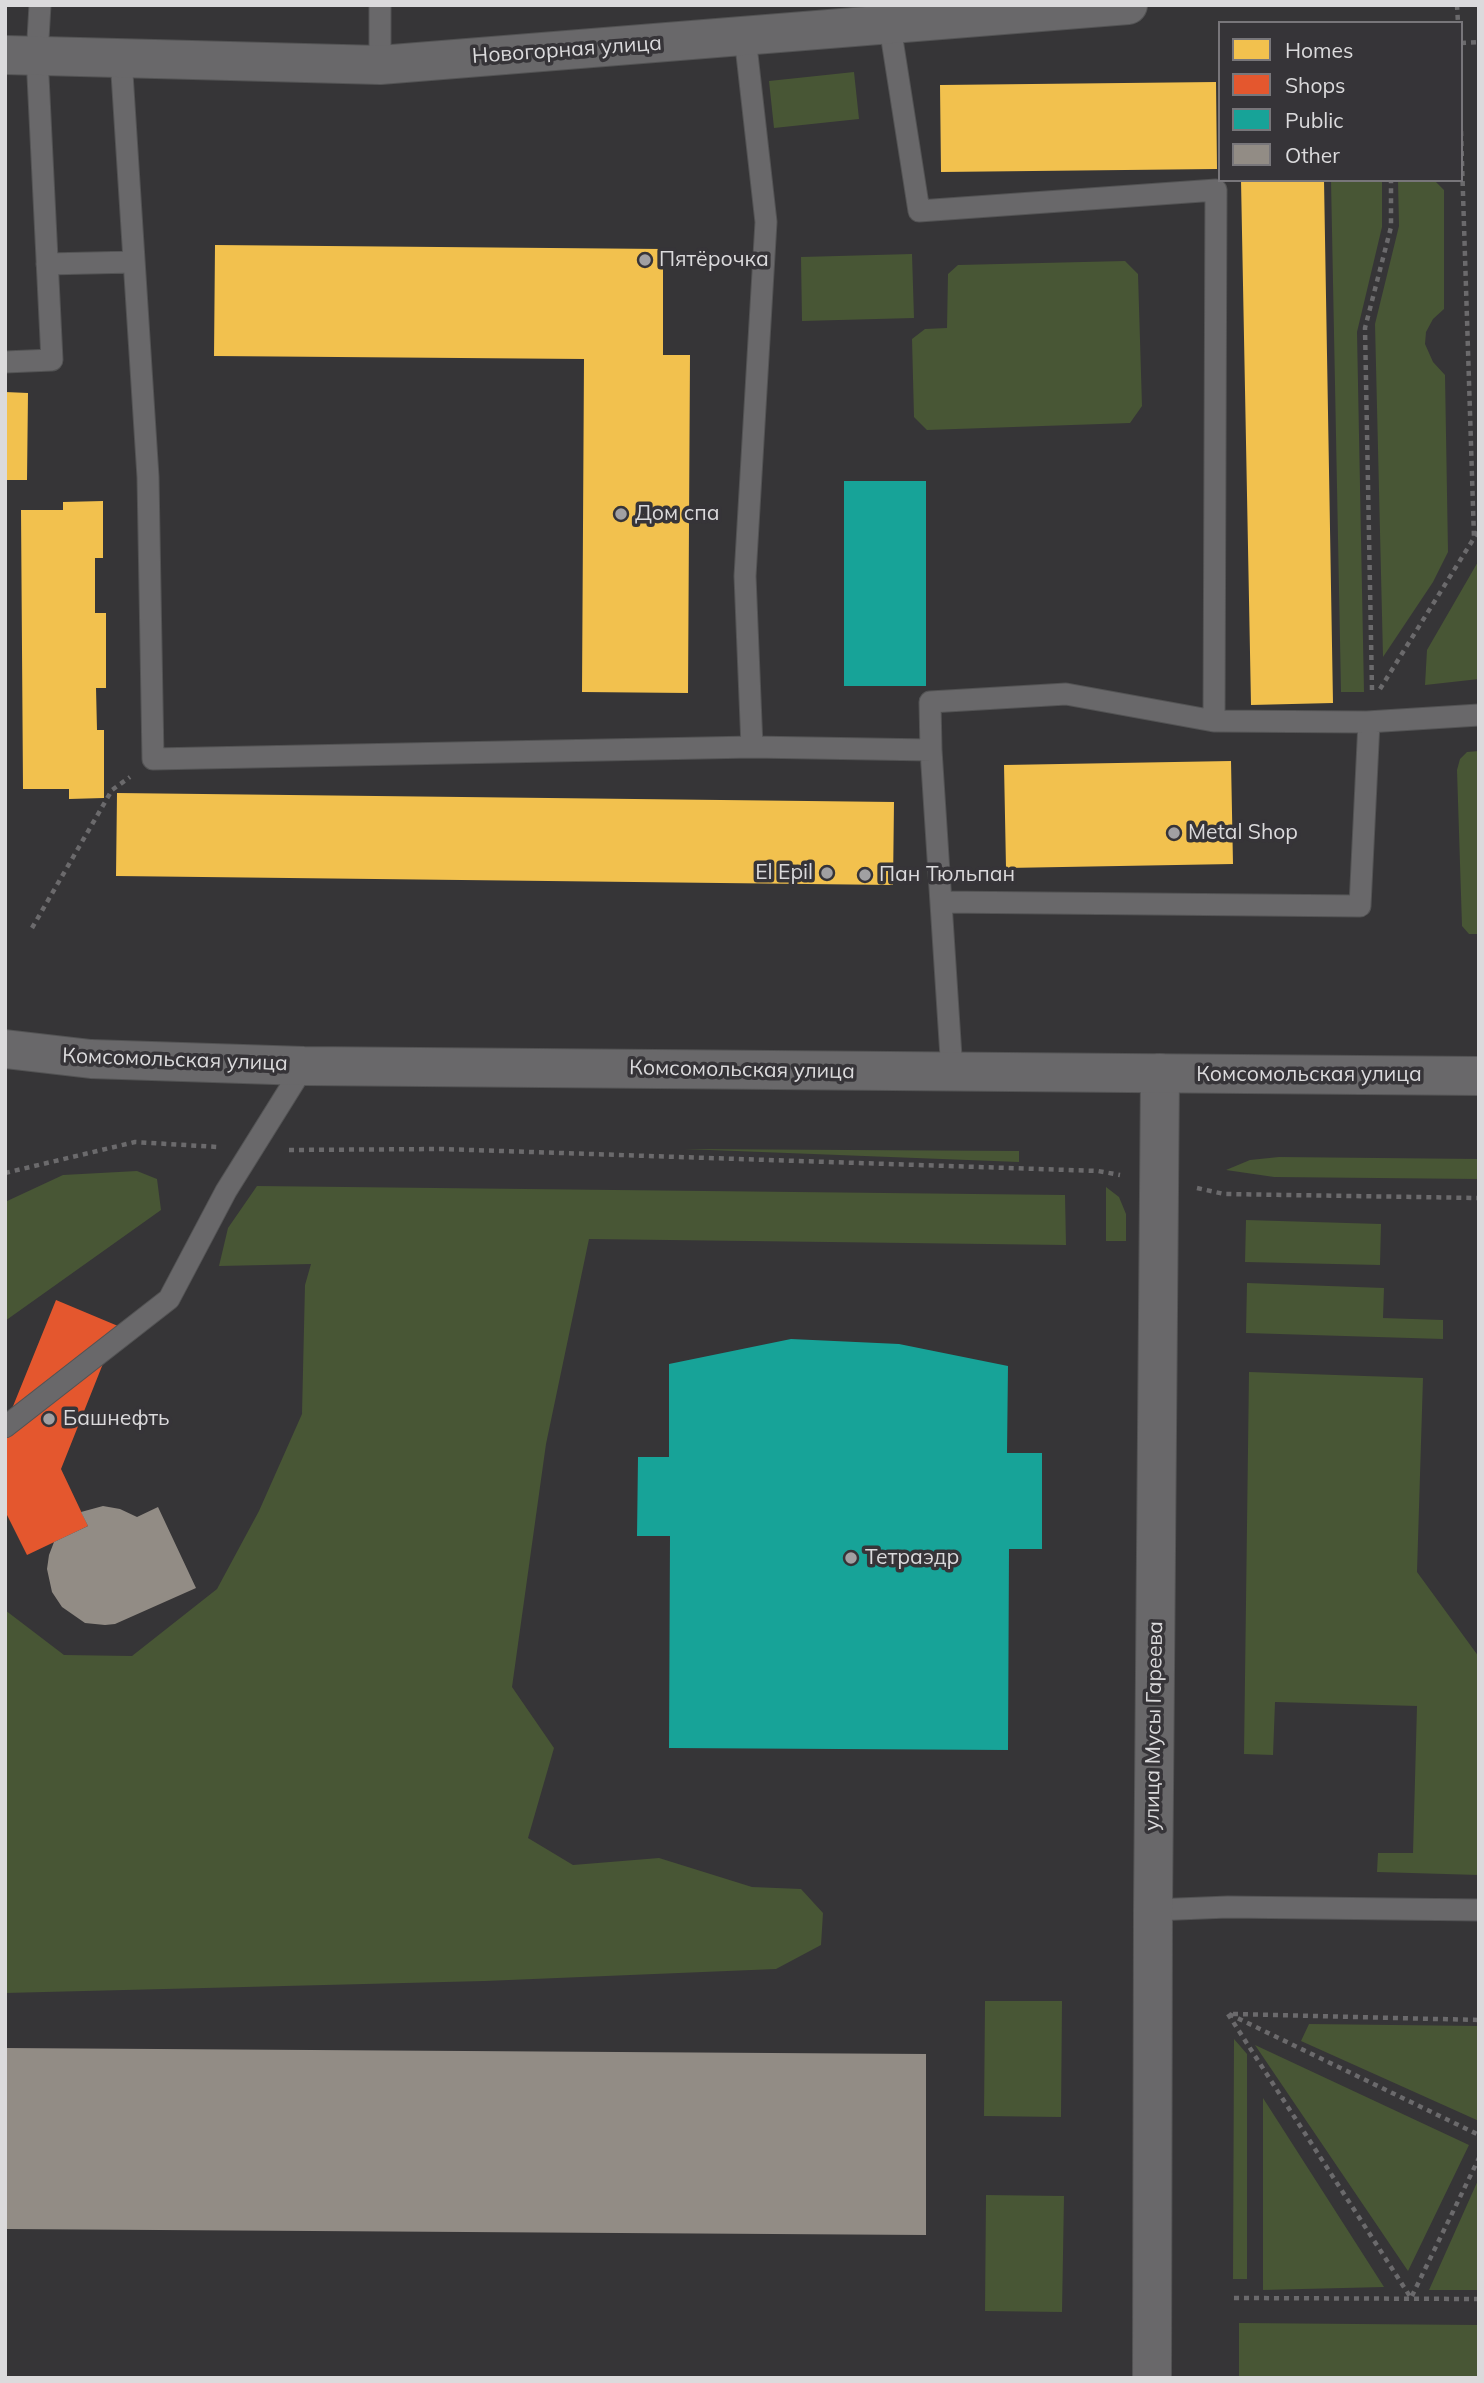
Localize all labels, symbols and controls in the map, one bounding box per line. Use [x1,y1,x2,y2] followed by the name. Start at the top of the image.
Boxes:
[1218,21,1463,182] legend
[471,31,663,69] street label: Новогорная улица
[1285,37,1353,63] text: Homes
[1285,72,1345,98] text: Shops
[1285,107,1344,133] text: Public
[1285,142,1340,168] text: Other
[659,247,769,273] place label: Пятёрочка
[637,252,653,268] marker: Пятёрочка
[635,501,720,527] place label: Дом спа
[613,506,629,522] marker: Дом спа
[1188,820,1298,846] place label: Metal Shop
[1166,825,1182,841] marker: Metal Shop
[755,860,813,886] place label: El Epil
[879,862,1015,888] place label: Пан Тюльпан
[819,865,835,881] marker: El Epil
[857,867,873,883] marker: Пан Тюльпан
[62,1043,288,1077] street label: Комсомольская улица
[629,1055,855,1085] street label: Комсомольская улица
[1196,1062,1422,1088] street label: Комсомольская улица
[63,1406,170,1432] place label: Башнефть
[41,1411,57,1427] marker: Башнефть
[865,1545,959,1571] place label: Тетраэдр
[843,1550,859,1566] marker: Тетраэдр
[1140,1621,1168,1831] street label: улица Мусы Гареева

